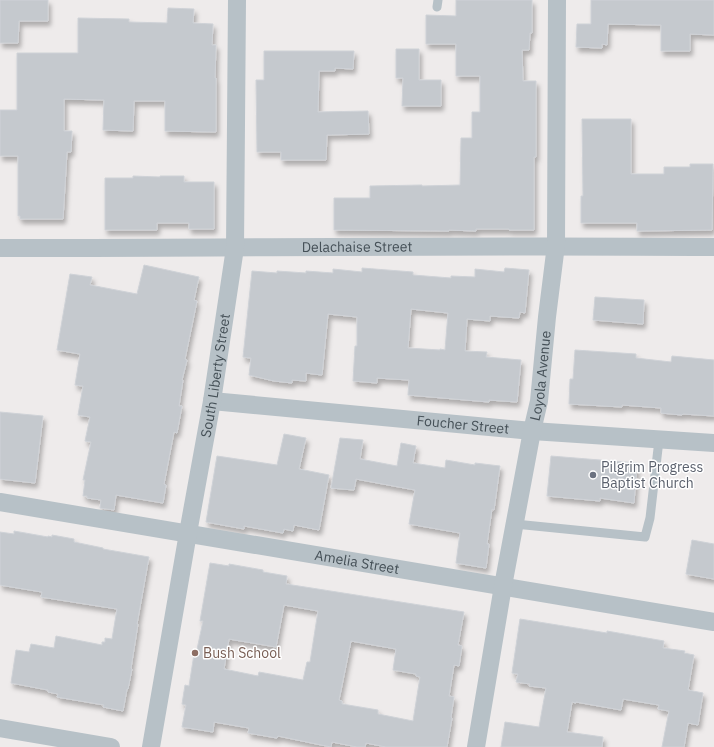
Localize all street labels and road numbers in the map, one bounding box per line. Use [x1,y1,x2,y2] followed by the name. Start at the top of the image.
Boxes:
[302,238,412,256] street label: Delachaise Street
[197,312,234,439] street label: South Liberty Street
[526,329,555,423] street label: Loyola Avenue
[416,411,510,438] street label: Foucher Street
[313,546,401,578] street label: Amelia Street

